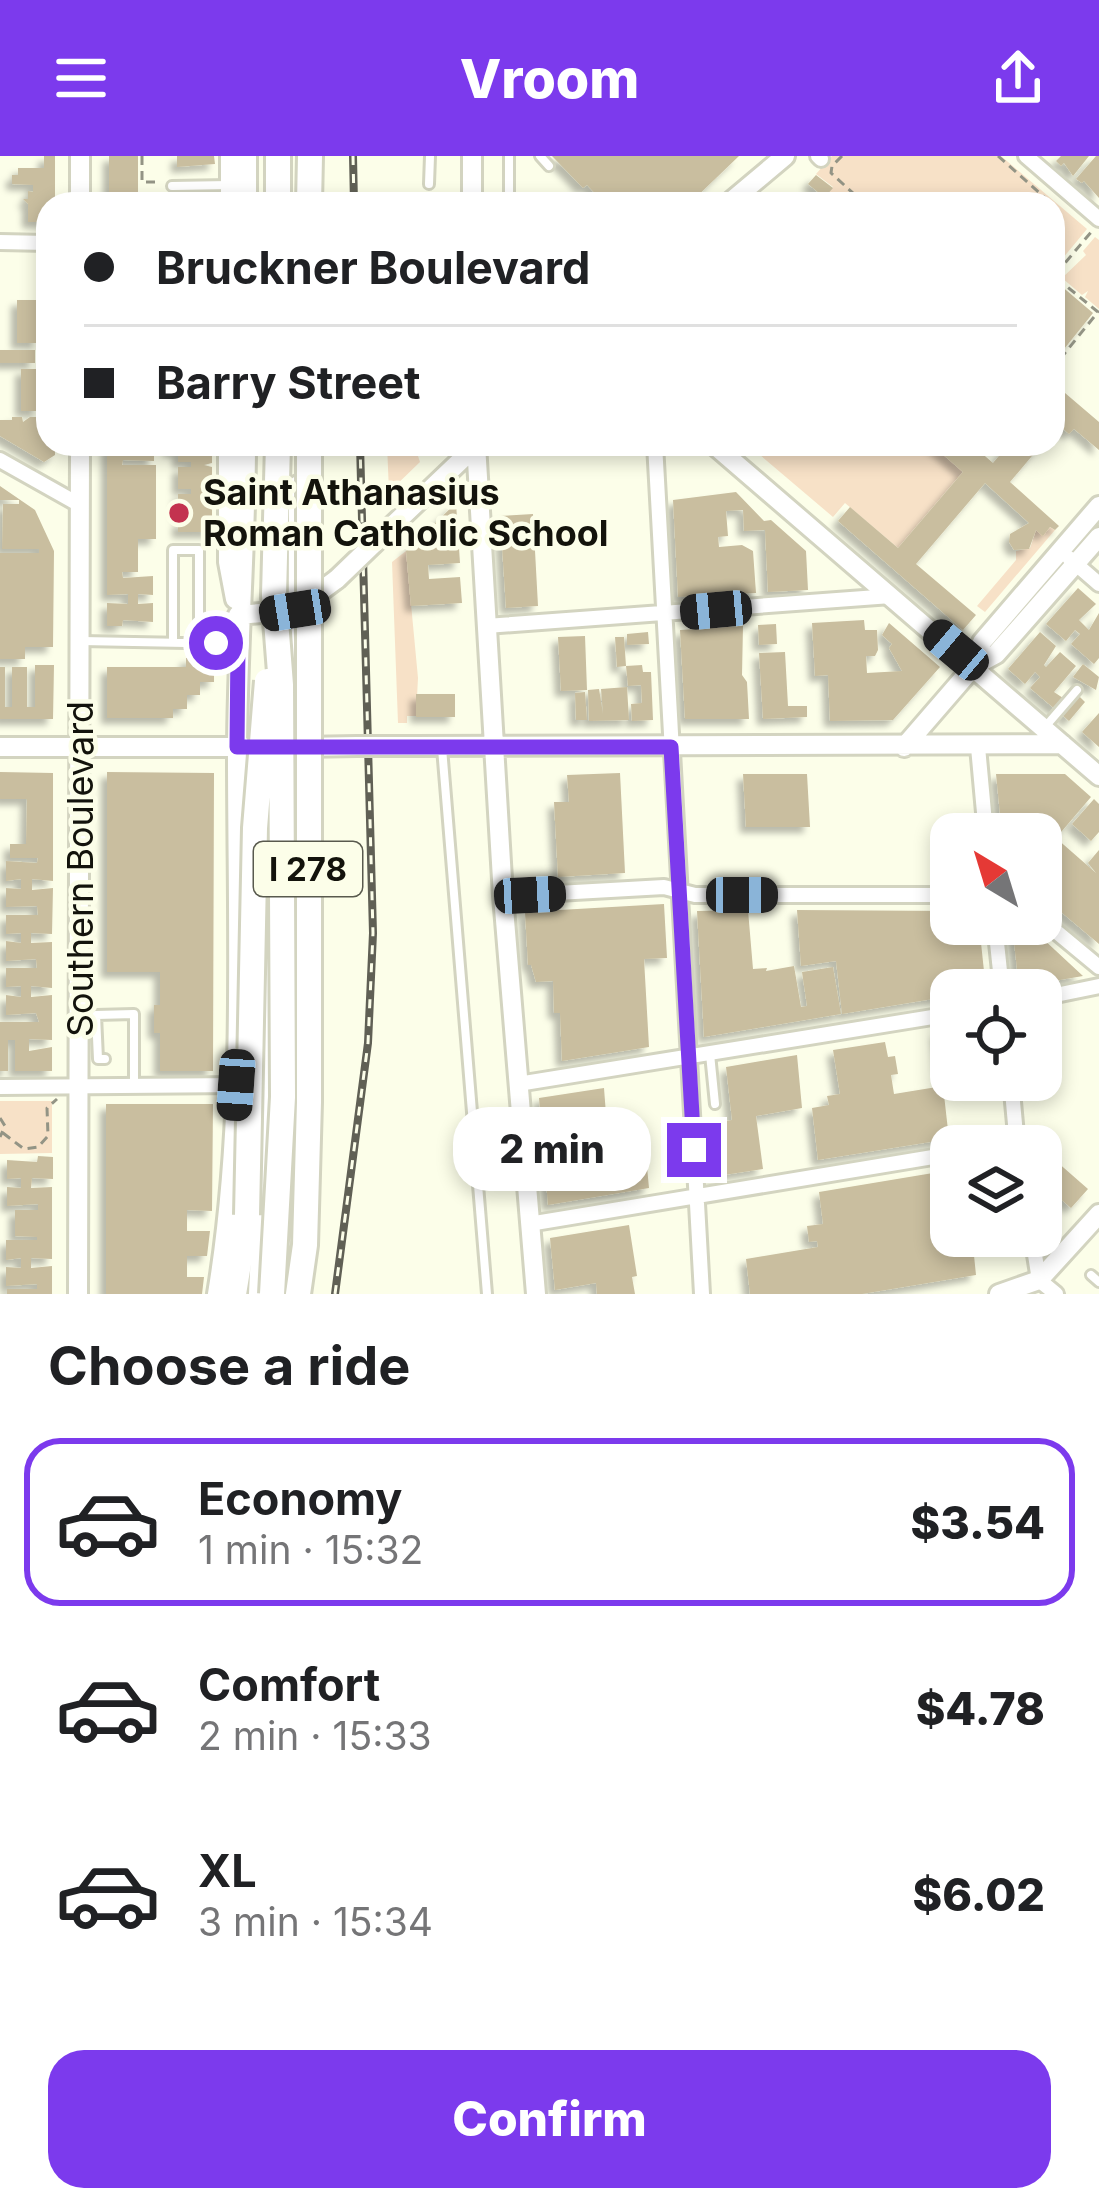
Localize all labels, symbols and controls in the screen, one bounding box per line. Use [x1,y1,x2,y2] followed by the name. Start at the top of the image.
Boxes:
[48,45,114,111] icon: menu
[985,45,1051,111] icon: share
[460,46,639,111] text: Vroom
[156,240,590,295] text: Bruckner Boulevard
[156,355,421,410] text: Barry Street
[203,470,609,555] place label: Saint Athanasius Roman Catholic School
[166,500,192,526] marker: Saint Athanasius Roman Catholic School
[257,587,333,633] car
[679,589,753,631] car
[917,613,995,687] car
[189,616,243,670] route start
[58,701,102,1037] street label: Southern Boulevard
[930,813,1062,945] north arrow
[930,813,1062,1257] map controls
[254,842,362,896] road number: I 278
[493,875,567,915] car
[706,877,778,913] car
[930,969,1062,1101] button: locate
[216,1048,256,1122] car
[454,1108,652,1192] callout: 2 min
[667,1123,721,1177] route end
[499,1125,605,1172] text: 2 min
[930,1125,1062,1257] button: layers
[48,1333,410,1398] text: Choose a ride
[54,1468,162,1576] icon: car
[198,1471,402,1526] text: Economy
[911,1495,1045,1550] text: $3.54
[198,1526,423,1573] text: 1 min · 15:32
[54,1654,162,1762] icon: car
[198,1657,380,1712] text: Comfort
[916,1681,1045,1736] text: $4.78
[198,1712,432,1759] text: 2 min · 15:33
[54,1840,162,1948] icon: car
[198,1843,257,1898] text: XL
[912,1867,1045,1922] text: $6.02
[198,1898,433,1945] text: 3 min · 15:34
[48,2050,1051,2188] button: Confirm

